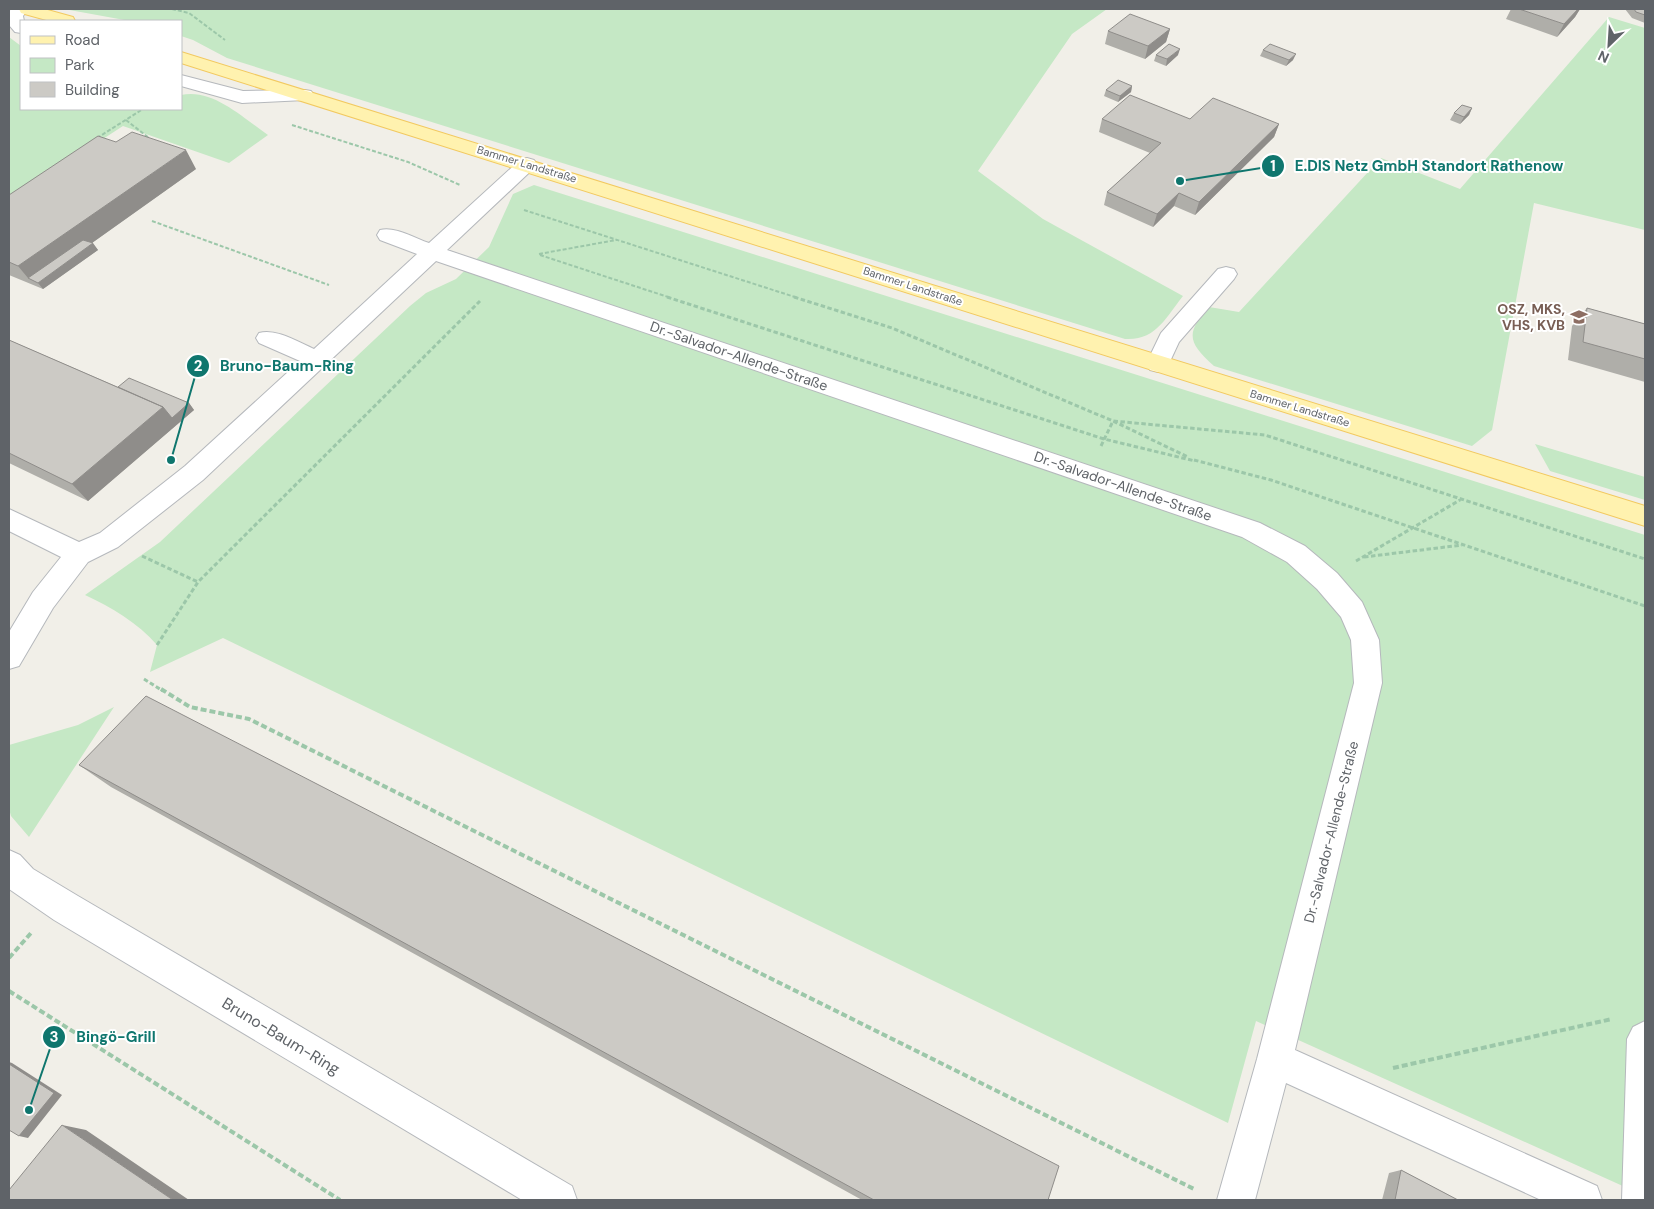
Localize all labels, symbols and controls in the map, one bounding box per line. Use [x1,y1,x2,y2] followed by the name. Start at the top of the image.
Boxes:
[20,20,182,110] legend
[1584,20,1634,70] north arrow
[65,30,100,50] text: Road
[1595,46,1612,67] text: N
[65,55,95,75] text: Park
[65,80,120,100] text: Building
[475,142,579,186] street label: Bammer Landstraße
[1260,151,1574,181] callout: E.DIS Netz GmbH Standort Rathenow
[1270,156,1276,176] text: 1
[1295,156,1564,176] text: E.DIS Netz GmbH Standort Rathenow
[862,263,964,309] street label: Bammer Landstraße
[1497,300,1565,334] place label: OSZ, MKS, VHS, KVB
[1569,307,1589,327] school or university icon: OSZ, MKS, VHS, KVB
[648,317,830,395] street label: Dr.-Salvador-Allende-Straße
[185,351,364,381] callout: Bruno-Baum-Ring
[194,356,203,376] text: 2
[220,356,354,376] text: Bruno-Baum-Ring
[1248,386,1352,430] street label: Bammer Landstraße
[1032,447,1214,525] street label: Dr.-Salvador-Allende-Straße
[1300,739,1362,925] street label: Dr.-Salvador-Allende-Straße
[218,993,344,1080] street label: Bruno-Baum-Ring
[42,1022,166,1052] callout: Bingö-Grill
[49,1027,59,1047] text: 3
[76,1027,156,1047] text: Bingö-Grill

